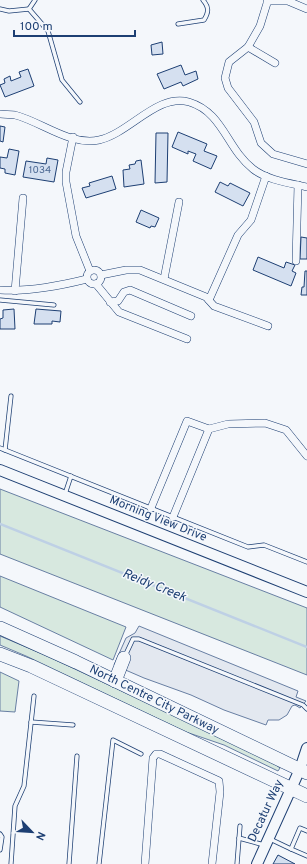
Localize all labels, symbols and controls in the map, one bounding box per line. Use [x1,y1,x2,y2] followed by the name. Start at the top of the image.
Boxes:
[14,12,135,38] scale bar
[20,19,53,35] text: 100 m
[29,164,51,177] house number: 1034
[107,492,209,546] street label: Morning View Drive
[120,566,189,606] water label: Reidy Creek
[86,662,222,738] street label: North Centre City Parkway
[244,777,288,845] street label: Decatur Way
[12,812,52,852] north arrow
[32,829,48,842] text: N

